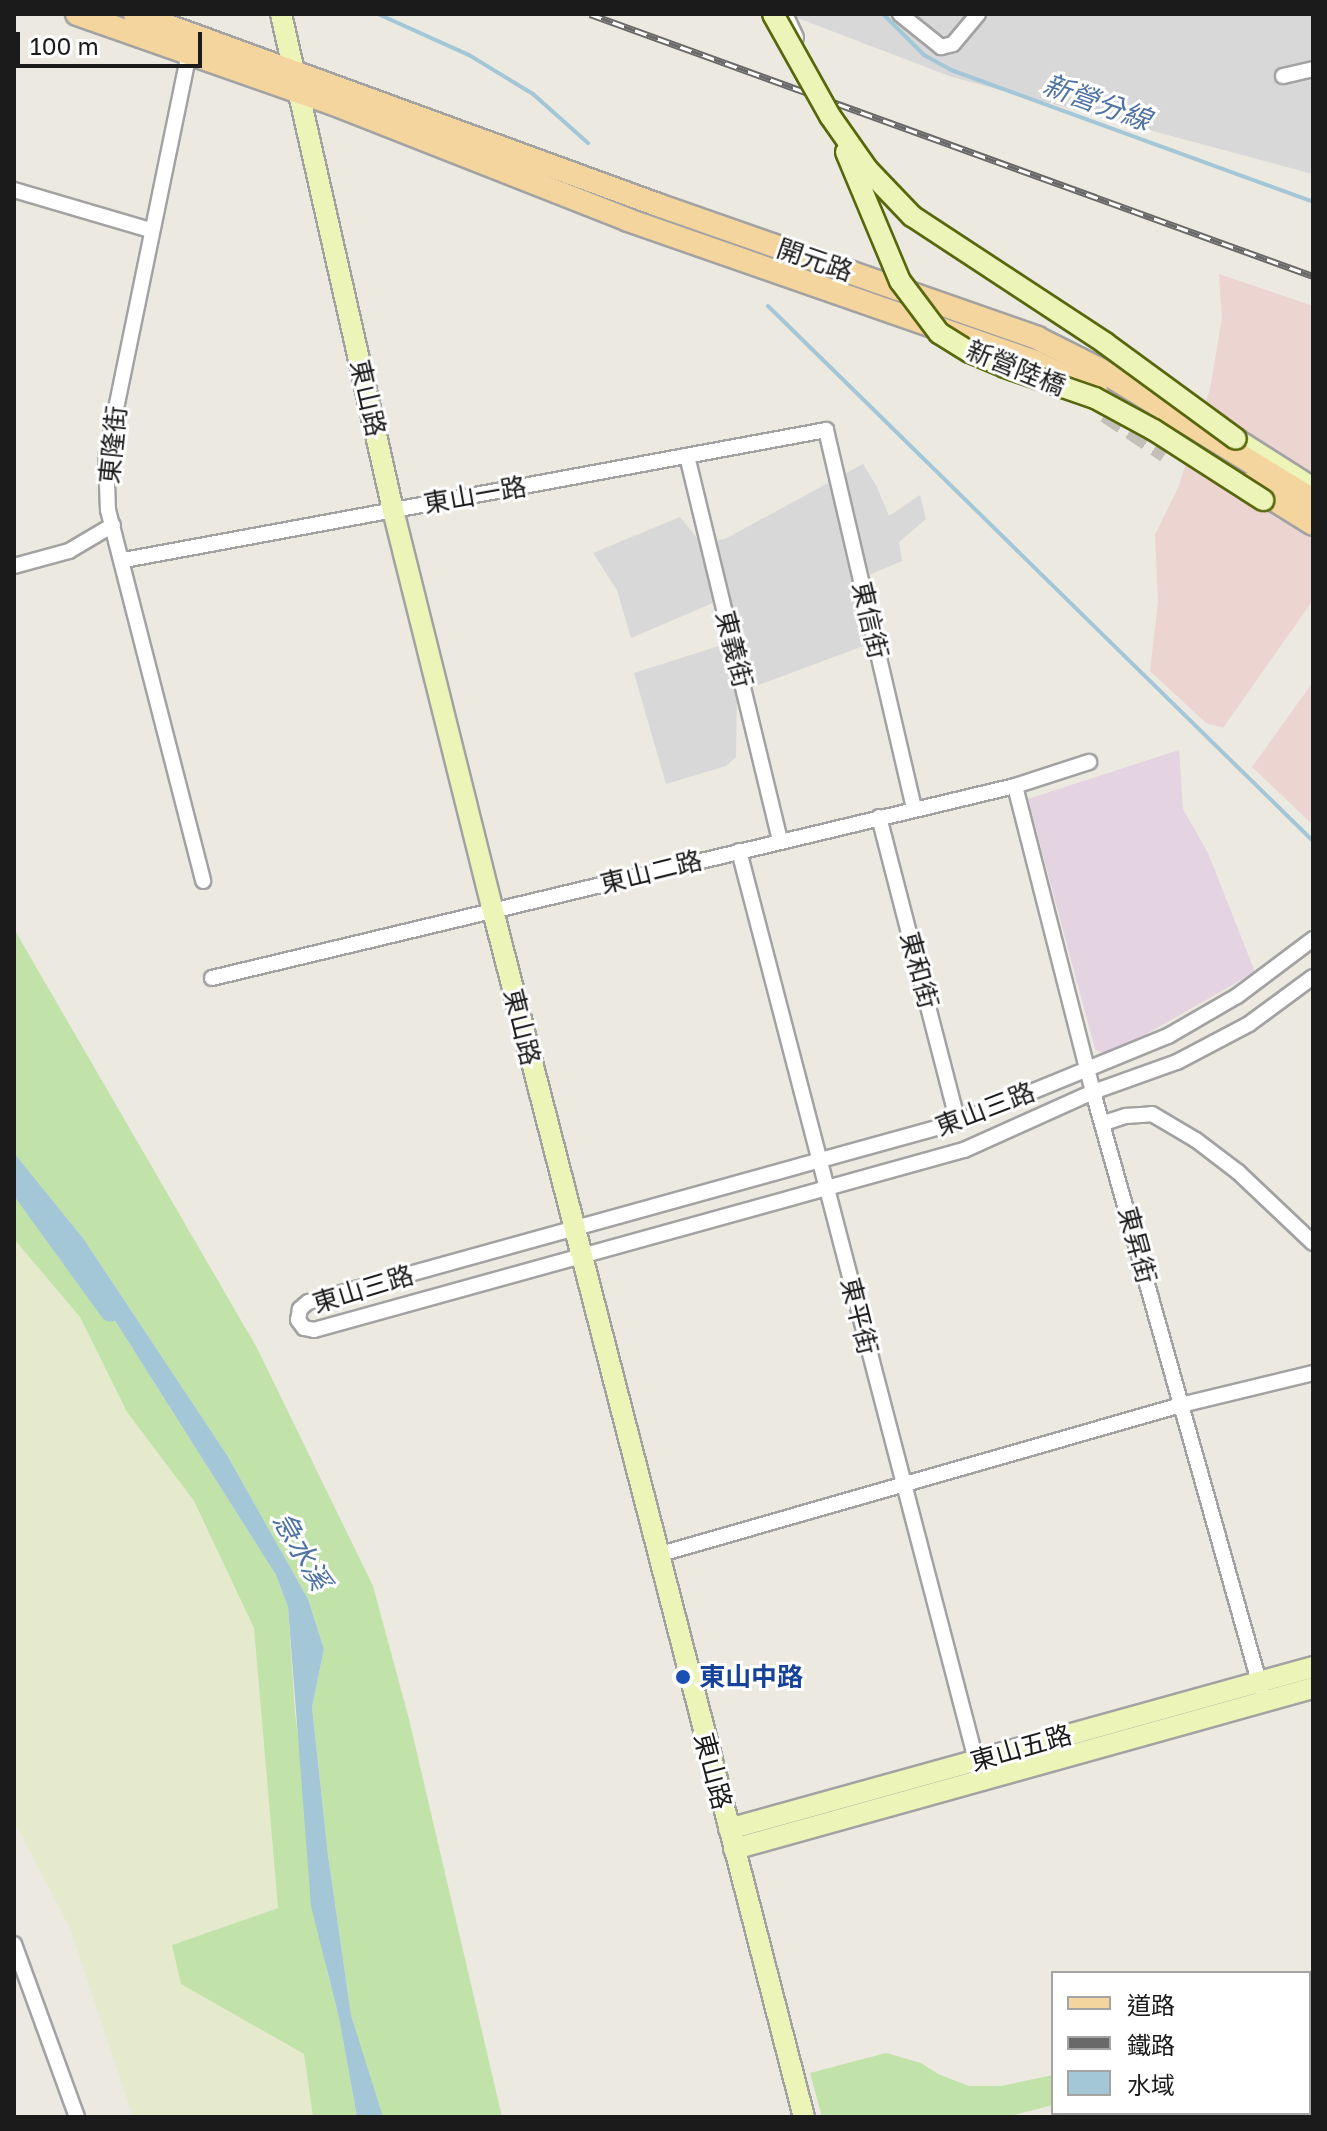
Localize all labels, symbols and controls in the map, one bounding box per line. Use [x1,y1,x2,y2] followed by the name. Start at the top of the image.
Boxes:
[20,16,206,66] scale bar
[30,31,99,60] text: 100 m
[1039,67,1155,137] water label: 新營分線
[773,233,857,287] street label: 開元路
[962,334,1070,402] street label: 新營陸橋
[344,356,392,440] street label: 東山路
[93,405,133,485] street label: 東隆街
[421,471,529,519] street label: 東山一路
[846,578,894,662] street label: 東信街
[709,607,759,691] street label: 東義街
[597,844,705,900] street label: 東山二路
[894,928,944,1012] street label: 東和街
[497,985,547,1069] street label: 東山路
[931,1076,1039,1142] street label: 東山三路
[1112,1203,1162,1287] street label: 東昇街
[309,1259,417,1319] street label: 東山三路
[834,1274,884,1358] street label: 東平街
[266,1506,338,1596] water label: 急水溪
[699,1661,803,1693] place label: 東山中路
[674,1668,692,1686] marker: 東山中路
[967,1719,1075,1777] street label: 東山五路
[688,1729,738,1813] street label: 東山路
[1051,1971,1311,2115] legend
[1127,1990,1175,2019] text: 道路
[1127,2030,1175,2059] text: 鐵路
[1127,2070,1175,2099] text: 水域

